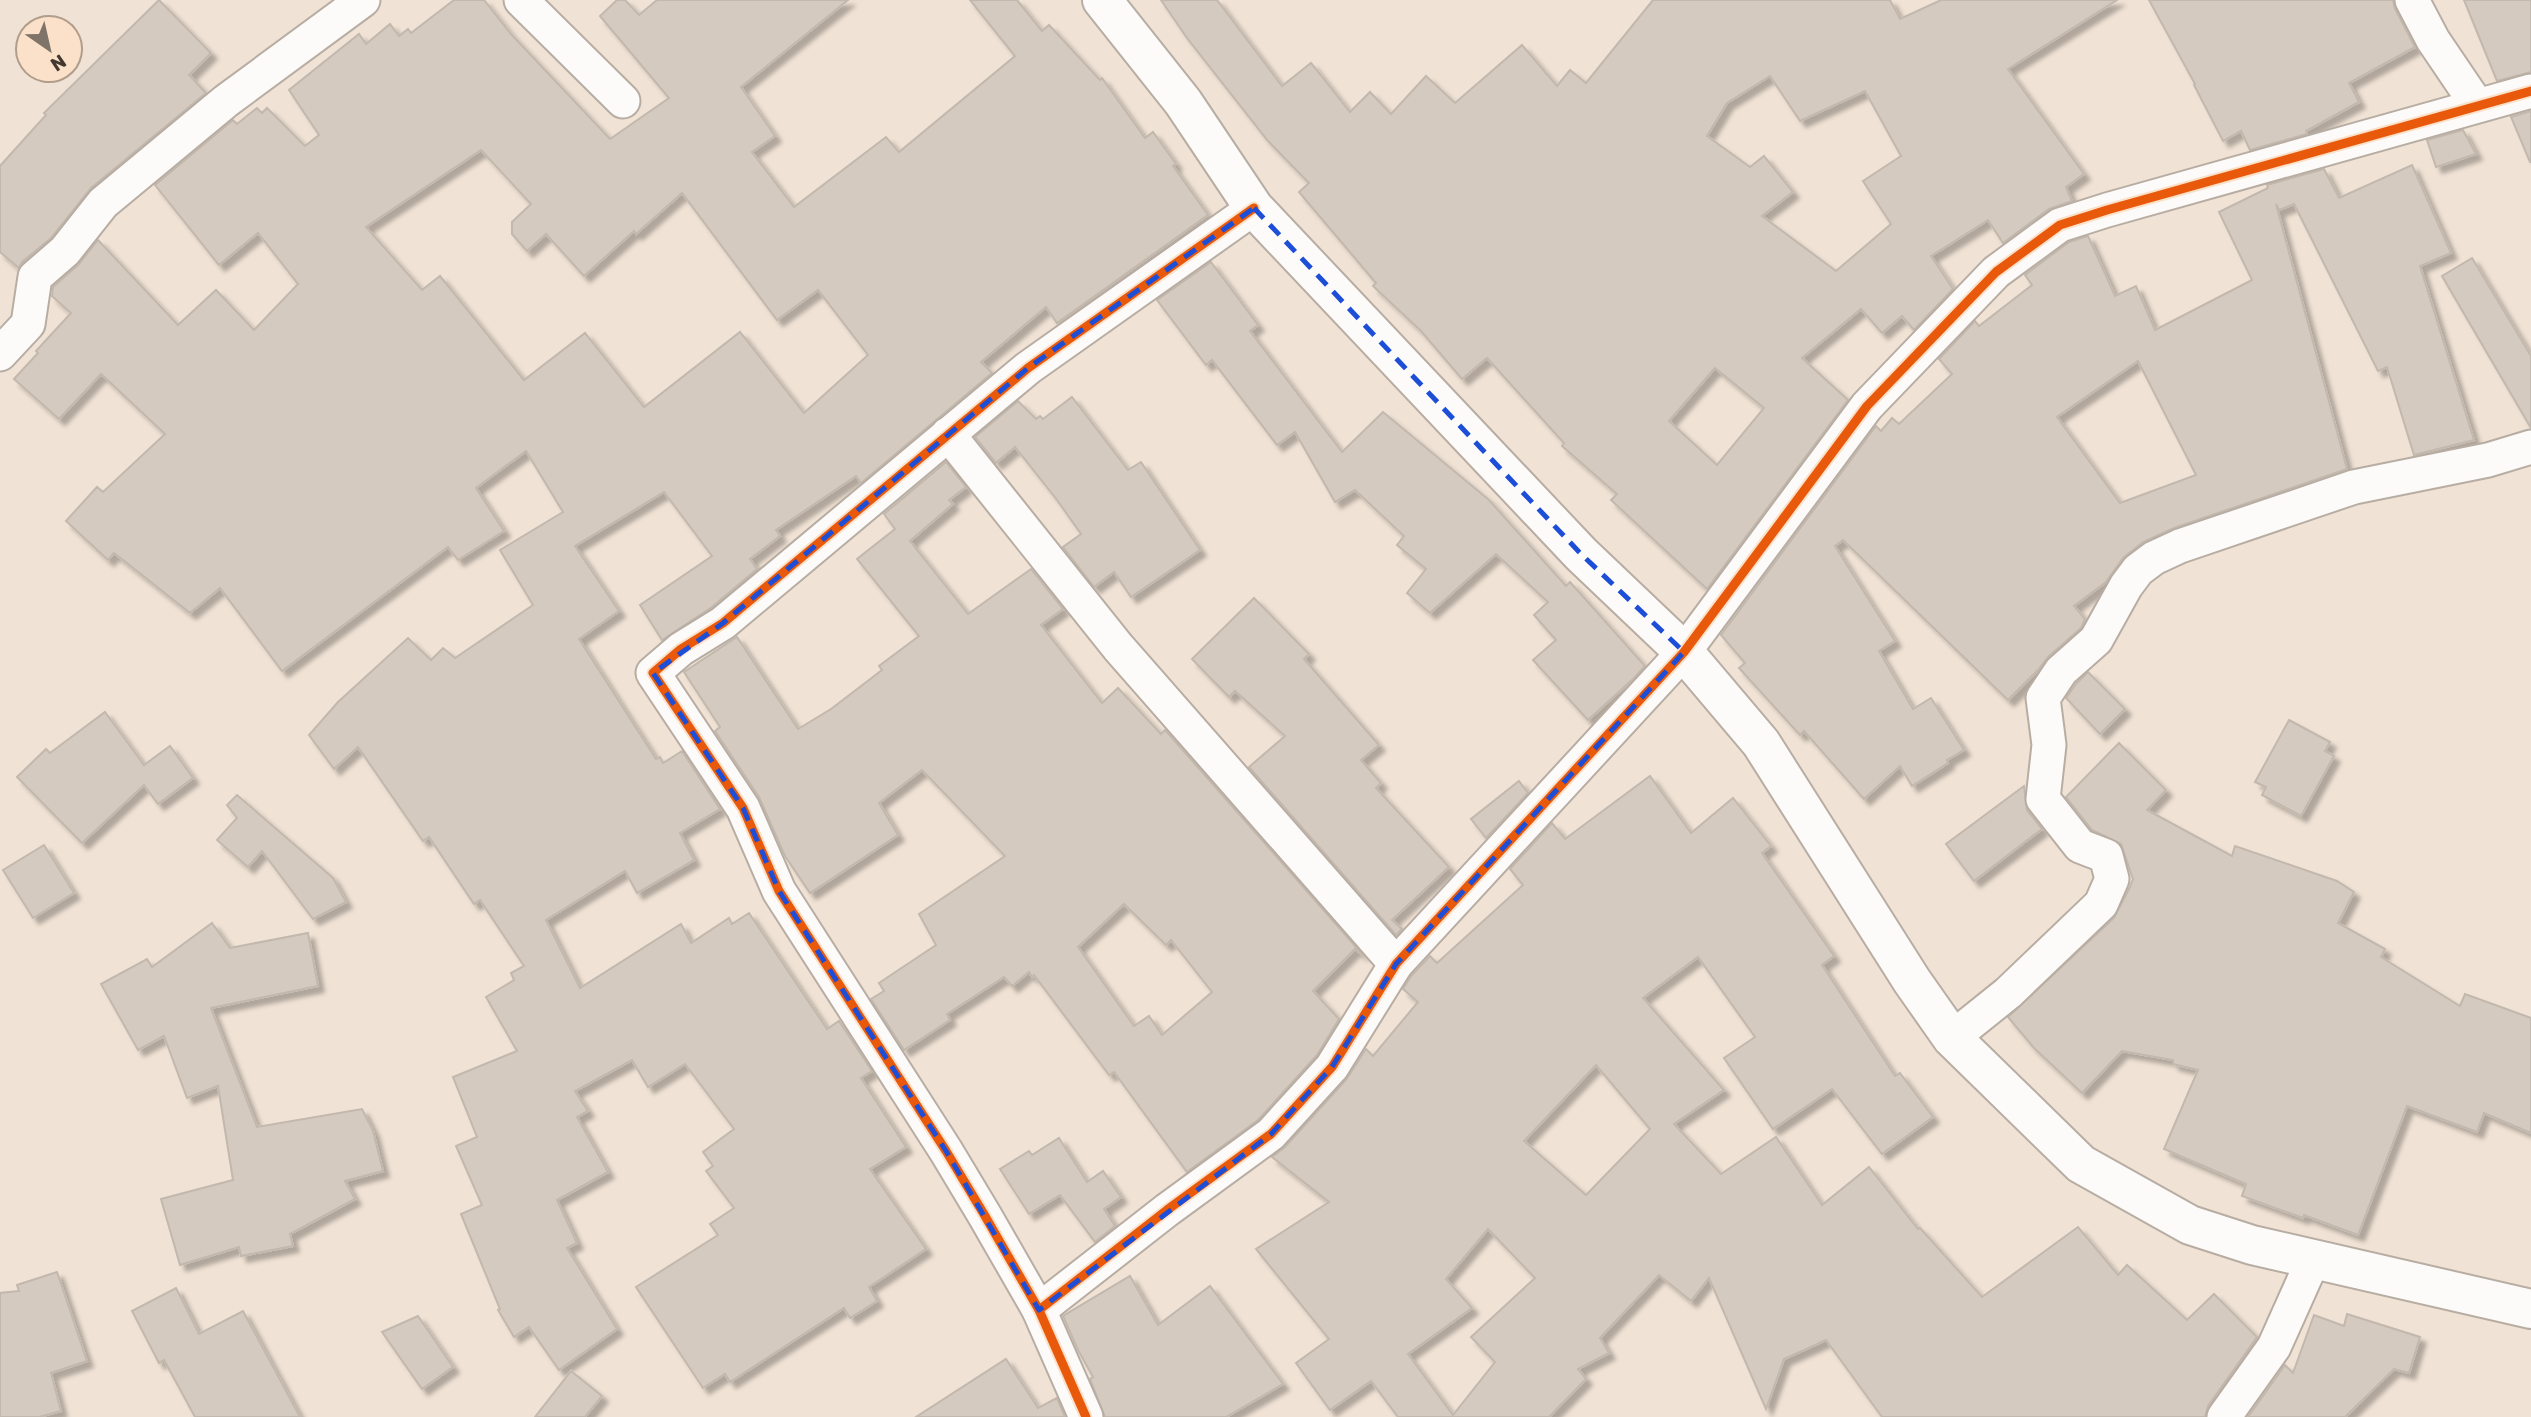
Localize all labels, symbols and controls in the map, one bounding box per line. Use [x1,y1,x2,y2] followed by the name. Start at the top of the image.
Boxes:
[14,14,84,84] north arrow
[46,49,70,76] text: N

